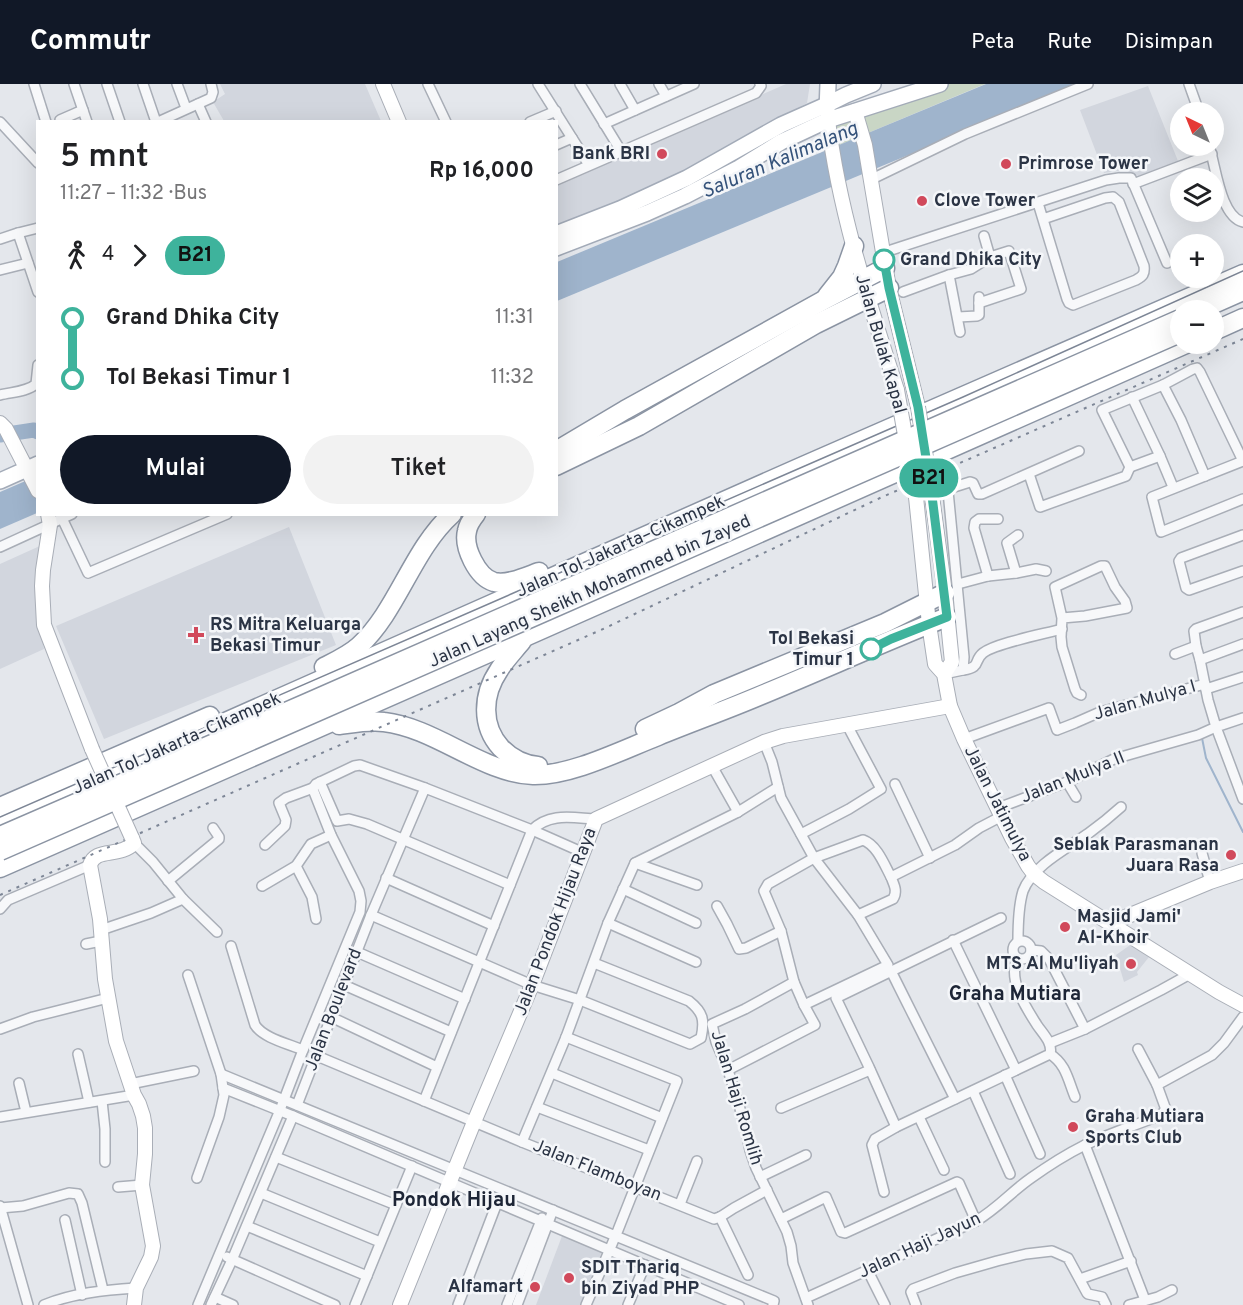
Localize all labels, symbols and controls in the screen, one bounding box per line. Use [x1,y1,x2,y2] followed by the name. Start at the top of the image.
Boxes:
[30,24,151,60] text: Commutr
[971,29,1014,56] text: Peta
[1047,29,1092,56] text: Rute
[1125,29,1213,56] text: Disimpan
[1170,102,1224,156] north arrow
[1170,102,1224,354] map controls
[698,116,863,206] water label: Saluran Kalimalang
[60,137,149,179] text: 5 mnt
[572,143,650,166] place label: Bank BRI
[655,147,669,161] marker: Bank BRI
[1018,153,1149,176] place label: Primrose Tower
[999,157,1013,171] marker: Primrose Tower
[429,158,534,185] text: Rp 16,000
[1170,168,1224,222] button: layers
[60,181,207,207] text: 11:27 – 11:32 · Bus
[934,190,1036,213] place label: Clove Tower
[915,194,929,208] marker: Clove Tower
[1170,234,1224,288] button: +
[60,239,93,272] icon: walk
[123,239,156,272] icon: forward
[102,242,114,268] text: 4
[177,242,213,269] text: B21
[873,249,895,271] marker: Grand Dhika City
[900,249,1042,272] place label: Grand Dhika City
[849,272,911,416] street label: Jalan Bulak Kapal
[1170,300,1224,354] button: −
[106,305,279,332] text: Grand Dhika City
[495,305,534,331] text: 11:31
[106,365,291,392] text: Tol Bekasi Timur 1
[491,365,534,391] text: 11:32
[60,435,291,504] button: Mulai
[303,435,534,504] button: Tiket
[894,458,964,498] line badge: B21
[911,465,947,492] text: B21
[513,491,729,603] street label: Jalan Tol Jakarta–Cikampek
[425,510,755,674] street label: Jalan Layang Sheikh Mohammed bin Zayed
[210,614,361,658] place label: RS Mitra Keluarga Bekasi Timur
[187,626,205,644] marker: RS Mitra Keluarga Bekasi Timur
[768,628,854,672] place label: Tol Bekasi Timur 1
[860,638,882,660] marker: Tol Bekasi Timur 1
[1091,675,1199,727] street label: Jalan Mulya I
[69,688,285,800] street label: Jalan Tol Jakarta–Cikampek
[958,742,1036,866] street label: Jalan Jatimulya
[1018,747,1128,809] street label: Jalan Mulya II
[509,825,603,1019] street label: Jalan Pondok Hijau Raya
[1053,834,1219,878] place label: Seblak Parasmanan Juara Rasa
[1224,848,1238,862] marker: Seblak Parasmanan Juara Rasa
[1077,906,1181,950] place label: Masjid Jami' Al-Khoir
[1058,920,1072,934] marker: Masjid Jami' Al-Khoir
[300,945,368,1075] street label: Jalan Boulevard
[986,953,1119,976] place label: MTS Al Mu'liyah
[1124,957,1138,971] marker: MTS Al Mu'liyah
[949,982,1081,1008] district label: Graha Mutiara
[705,1028,767,1168] street label: Jalan Haji Romlih
[1085,1106,1204,1150] place label: Graha Mutiara Sports Club
[1066,1120,1080,1134] marker: Graha Mutiara Sports Club
[529,1135,665,1207] street label: Jalan Flamboyan
[392,1188,516,1214] district label: Pondok Hijau
[855,1208,985,1284] street label: Jalan Haji Jayun
[581,1257,699,1301] place label: SDIT Thariq bin Ziyad PHP
[562,1271,576,1285] marker: SDIT Thariq bin Ziyad PHP
[448,1276,523,1299] place label: Alfamart
[528,1280,542,1294] marker: Alfamart

